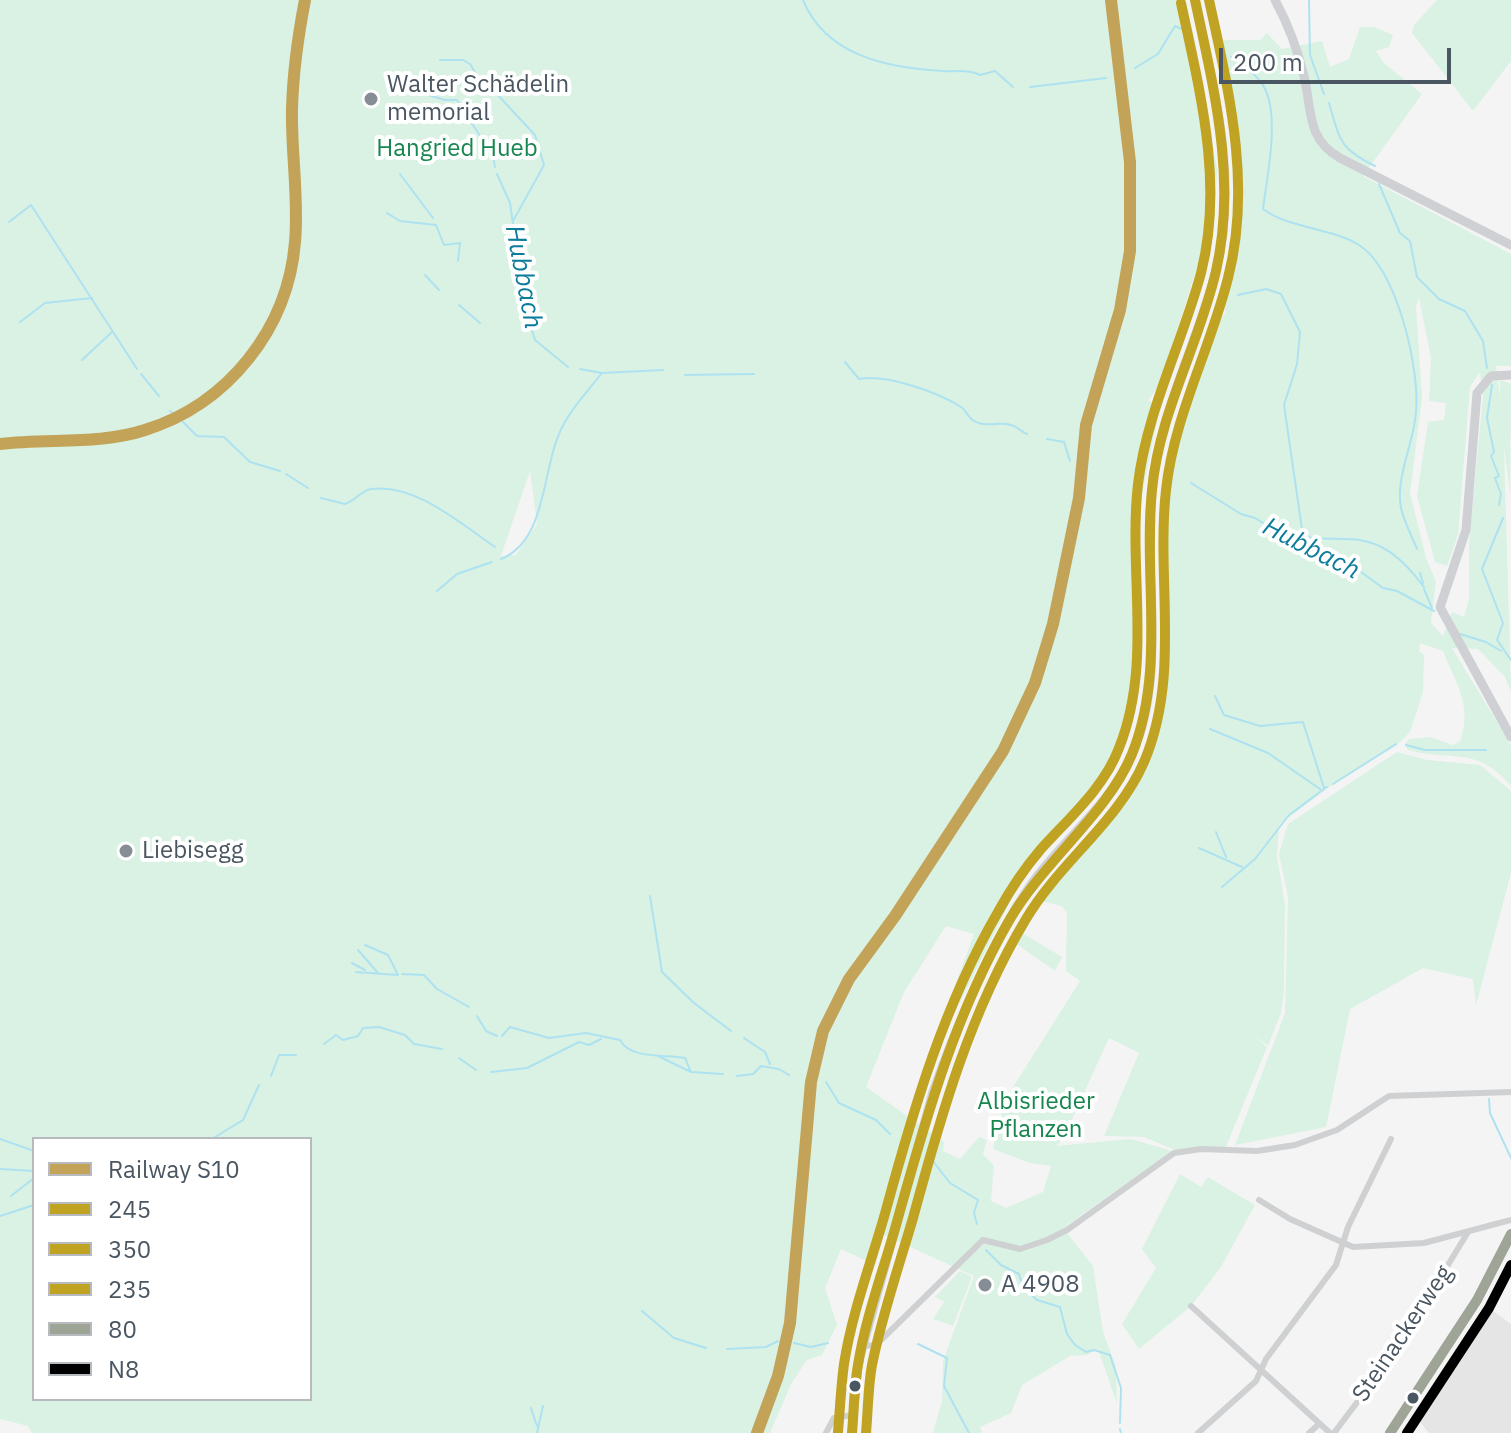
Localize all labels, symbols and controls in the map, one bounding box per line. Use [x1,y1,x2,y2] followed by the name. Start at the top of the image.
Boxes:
[1223,32,1455,82] scale bar
[1233,46,1303,78] text: 200 m
[387,71,569,127] place label: Walter Schädelin memorial
[362,90,380,108] marker: Walter Schädelin memorial
[376,135,538,163] park label: Hangried Hueb
[498,223,548,331] water label: Hubbach
[1257,511,1365,587] water label: Hubbach
[142,837,243,865] place label: Liebisegg
[117,842,135,860] marker: Liebisegg
[977,1088,1095,1144] park label: Albisrieder Pflanzen
[32,1137,312,1401] legend
[108,1153,240,1185] text: Railway S10
[108,1193,151,1225] text: 245
[108,1233,151,1265] text: 350
[1347,1260,1459,1408] street label: Steinackerweg
[1001,1271,1080,1299] place label: A 4908
[108,1273,151,1305] text: 235
[976,1276,994,1294] marker: A 4908
[108,1313,137,1345] text: 80
[108,1353,139,1385] text: N8
[847,1378,863,1394] unlabelled marker
[1405,1390,1421,1406] unlabelled marker

